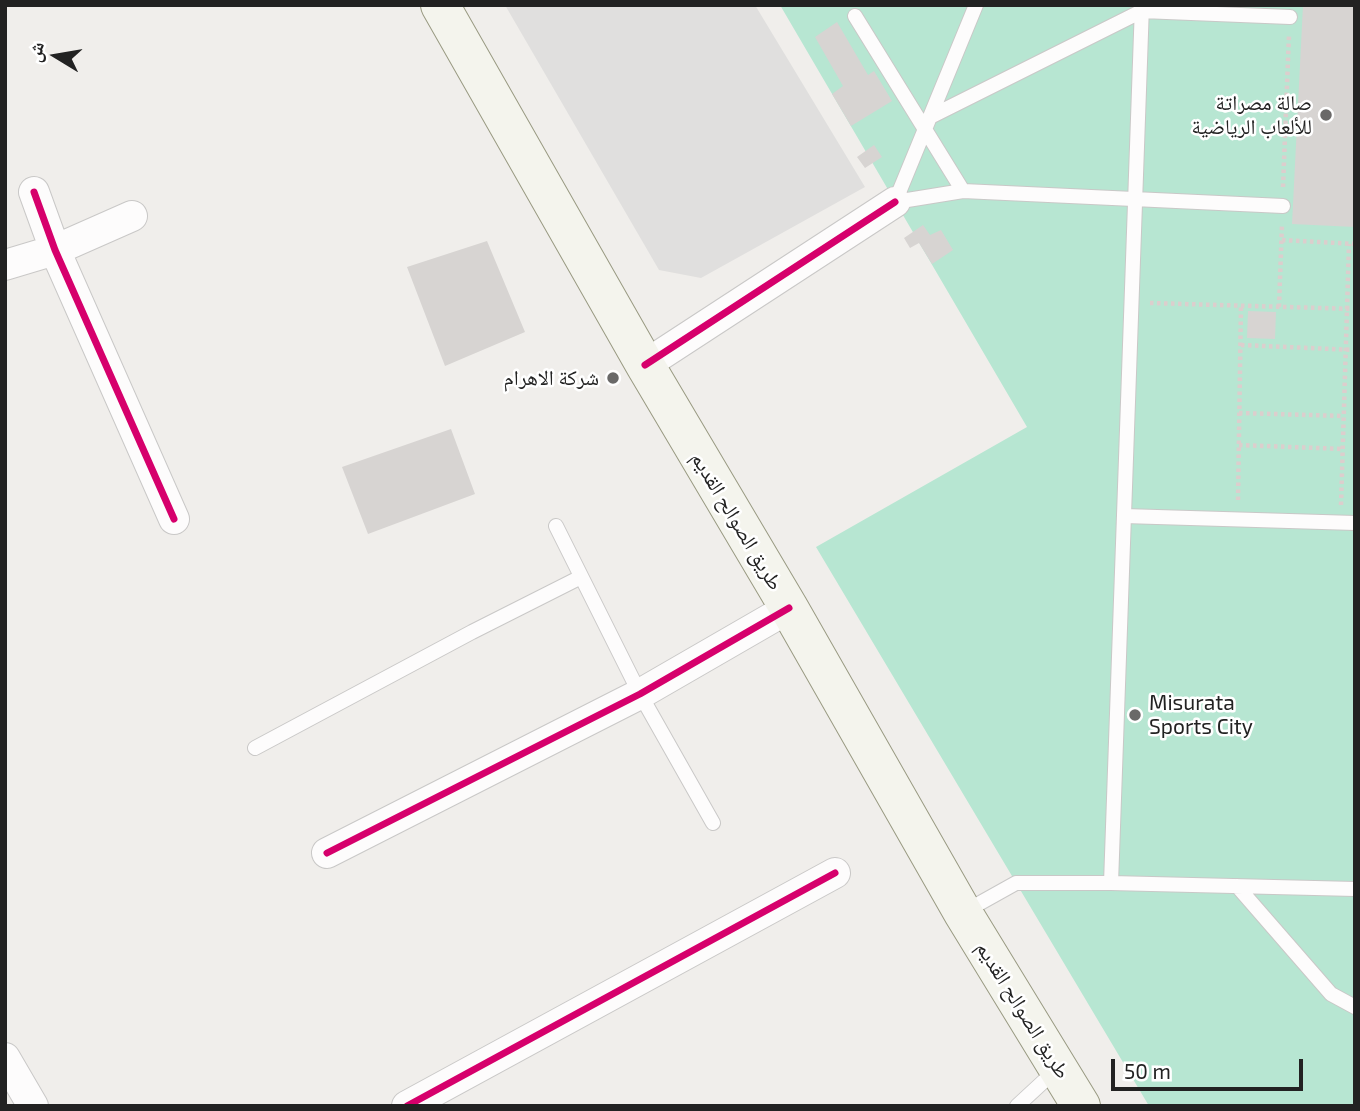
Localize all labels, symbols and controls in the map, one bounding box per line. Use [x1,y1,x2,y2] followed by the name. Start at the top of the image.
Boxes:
[21,21,91,91] north arrow
[22,40,48,64] text: ش
[1191,90,1312,140] place label: صالة مصراتة للألعاب الرياضية
[1318,107,1334,123] marker: صالة مصراتة للألعاب الرياضية
[504,365,599,391] place label: شركة الاهرام
[605,370,621,386] marker: شركة الاهرام
[686,447,788,595] street label: طريق الصوالح القديم
[1149,690,1253,740] place label: Misurata Sports City
[1127,707,1143,723] marker: Misurata Sports City
[971,937,1075,1083] street label: طريق الصوالح القديم
[1115,1044,1308,1088] scale bar
[1124,1058,1171,1083] text: 50 m

